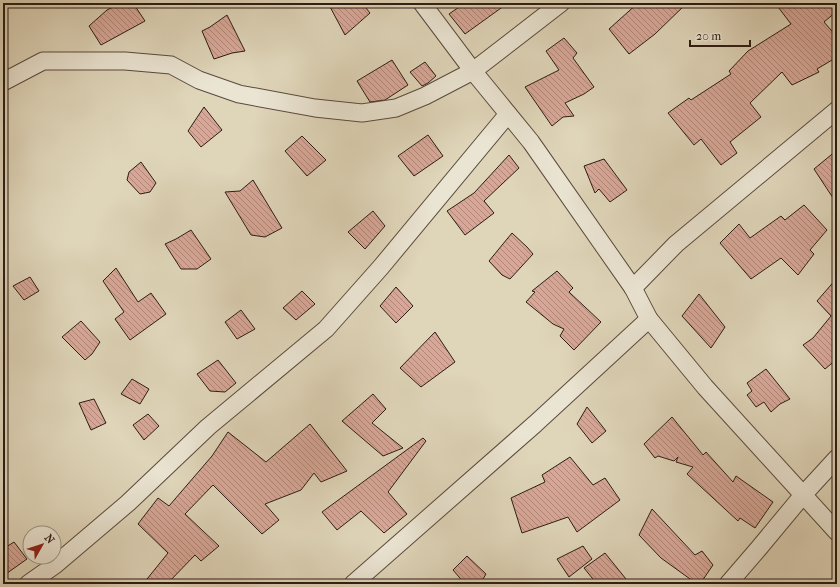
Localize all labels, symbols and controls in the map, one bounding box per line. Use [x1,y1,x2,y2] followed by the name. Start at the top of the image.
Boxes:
[690,22,750,48] scale bar
[696,29,721,43] text: 20 m
[22,525,62,565] north arrow
[42,532,57,547] text: N

